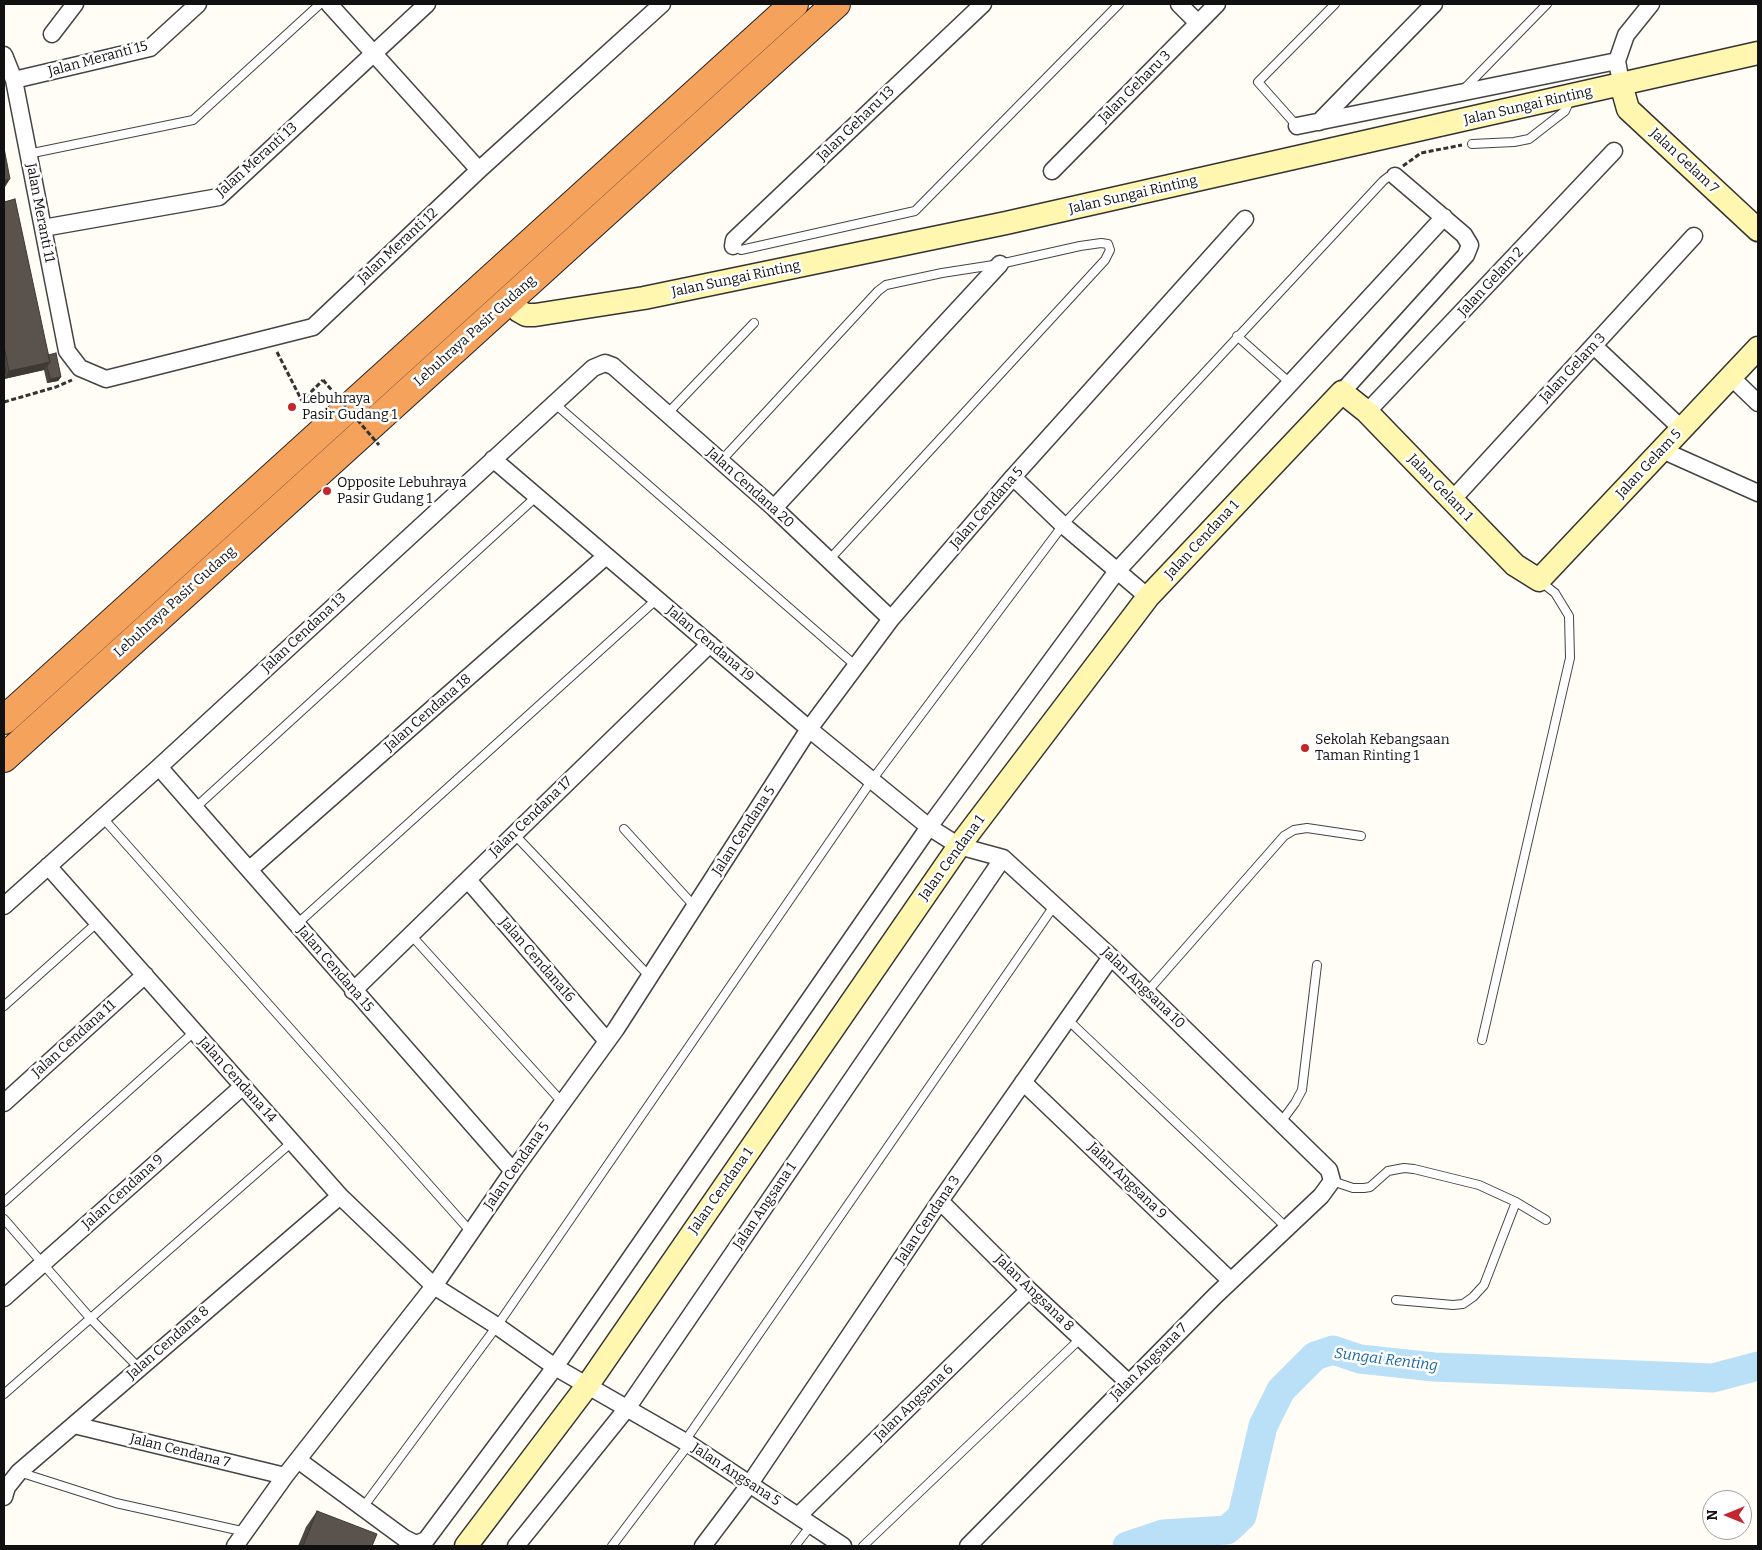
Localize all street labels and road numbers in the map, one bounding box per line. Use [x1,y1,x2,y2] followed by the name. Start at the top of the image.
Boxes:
[46,38,150,80] street label: Jalan Meranti 15
[1095,47,1175,127] street label: Jalan Geharu 3
[814,83,898,165] street label: Jalan Geharu 13
[1462,83,1594,129] street label: Jalan Sungai Rinting
[213,119,301,201] street label: Jalan Meranti 13
[1646,125,1722,197] street label: Jalan Gelam 7
[22,162,58,264] street label: Jalan Meranti 11
[1067,172,1199,218] street label: Jalan Sungai Rinting
[355,205,441,287] street label: Jalan Meranti 12
[1455,244,1527,320] street label: Jalan Gelam 2
[670,257,802,301] street label: Jalan Sungai Rinting
[411,272,539,390] street label: Lebuhraya Pasir Gudang
[1537,330,1609,406] street label: Jalan Gelam 3
[1613,426,1685,502] street label: Jalan Gelam 5
[703,444,797,532] street label: Jalan Cendana 20
[1404,451,1476,525] street label: Jalan Gelam 1
[947,464,1027,552] street label: Jalan Cendana 5
[1161,497,1243,583] street label: Jalan Cendana 1
[111,543,239,661] street label: Lebuhraya Pasir Gudang
[258,590,350,676] street label: Jalan Cendana 13
[663,602,757,686] street label: Jalan Cendana 19
[381,671,475,755] street label: Jalan Cendana 18
[486,773,576,861] street label: Jalan Cendana 17
[709,783,779,879] street label: Jalan Cendana 5
[915,812,989,904] street label: Jalan Cendana 1
[496,914,578,1006] street label: Jalan Cendana16
[293,923,377,1015] street label: Jalan Cendana 15
[1098,944,1188,1032] street label: Jalan Angsana 10
[29,997,119,1081] street label: Jalan Cendana 11
[194,1034,280,1126] street label: Jalan Cendana 14
[481,1119,553,1213] street label: Jalan Cendana 5
[1084,1139,1170,1223] street label: Jalan Angsana 9
[685,1145,757,1237] street label: Jalan Cendana 1
[79,1151,167,1233] street label: Jalan Cendana 9
[730,1160,800,1252] street label: Jalan Angsana 1
[892,1172,964,1268] street label: Jalan Cendana 3
[991,1251,1077,1335] street label: Jalan Angsana 8
[123,1303,213,1383] street label: Jalan Cendana 8
[1107,1320,1191,1404] street label: Jalan Angsana 7
[871,1361,957,1445] street label: Jalan Angsana 6
[128,1430,232,1472] street label: Jalan Cendana 7
[688,1440,784,1510] street label: Jalan Angsana 5

